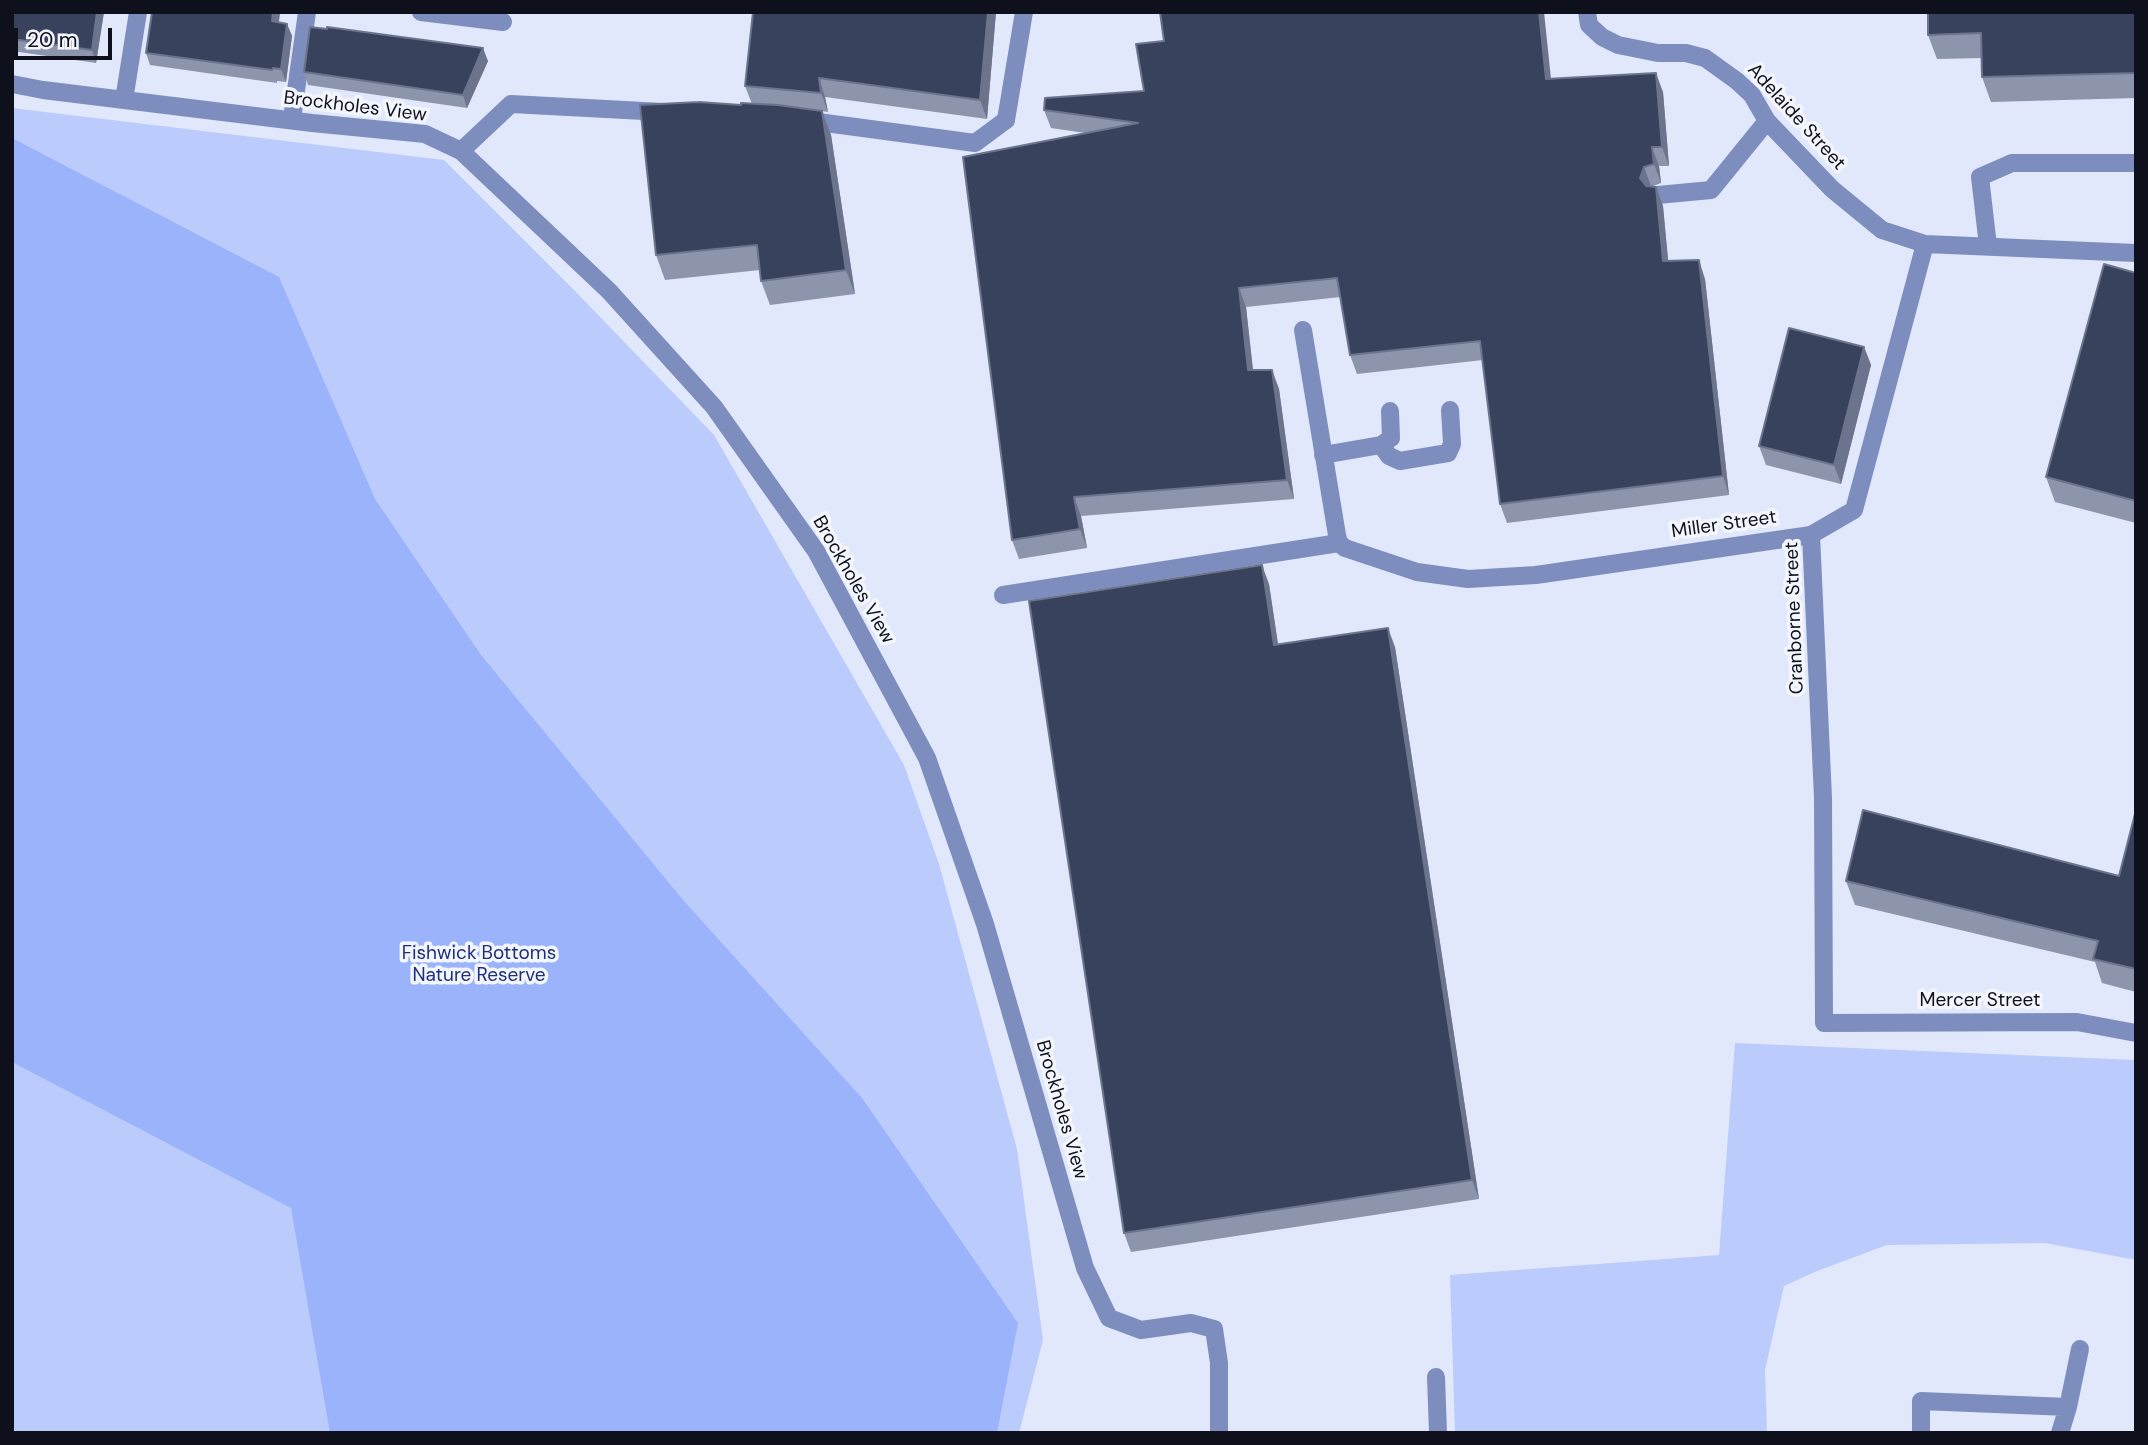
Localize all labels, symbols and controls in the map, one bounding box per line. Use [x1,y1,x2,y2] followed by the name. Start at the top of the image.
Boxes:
[18,14,116,58] scale bar
[27,26,78,54] text: 20 m
[1742,59,1850,175] street label: Adelaide Street
[282,87,428,127] street label: Brockholes View
[1670,506,1778,544] street label: Miller Street
[807,512,899,648] street label: Brockholes View
[1781,541,1809,695] street label: Cranborne Street
[402,943,556,987] park label: Fishwick Bottoms Nature Reserve
[1919,990,2041,1012] street label: Mercer Street
[1030,1038,1092,1182] street label: Brockholes View

